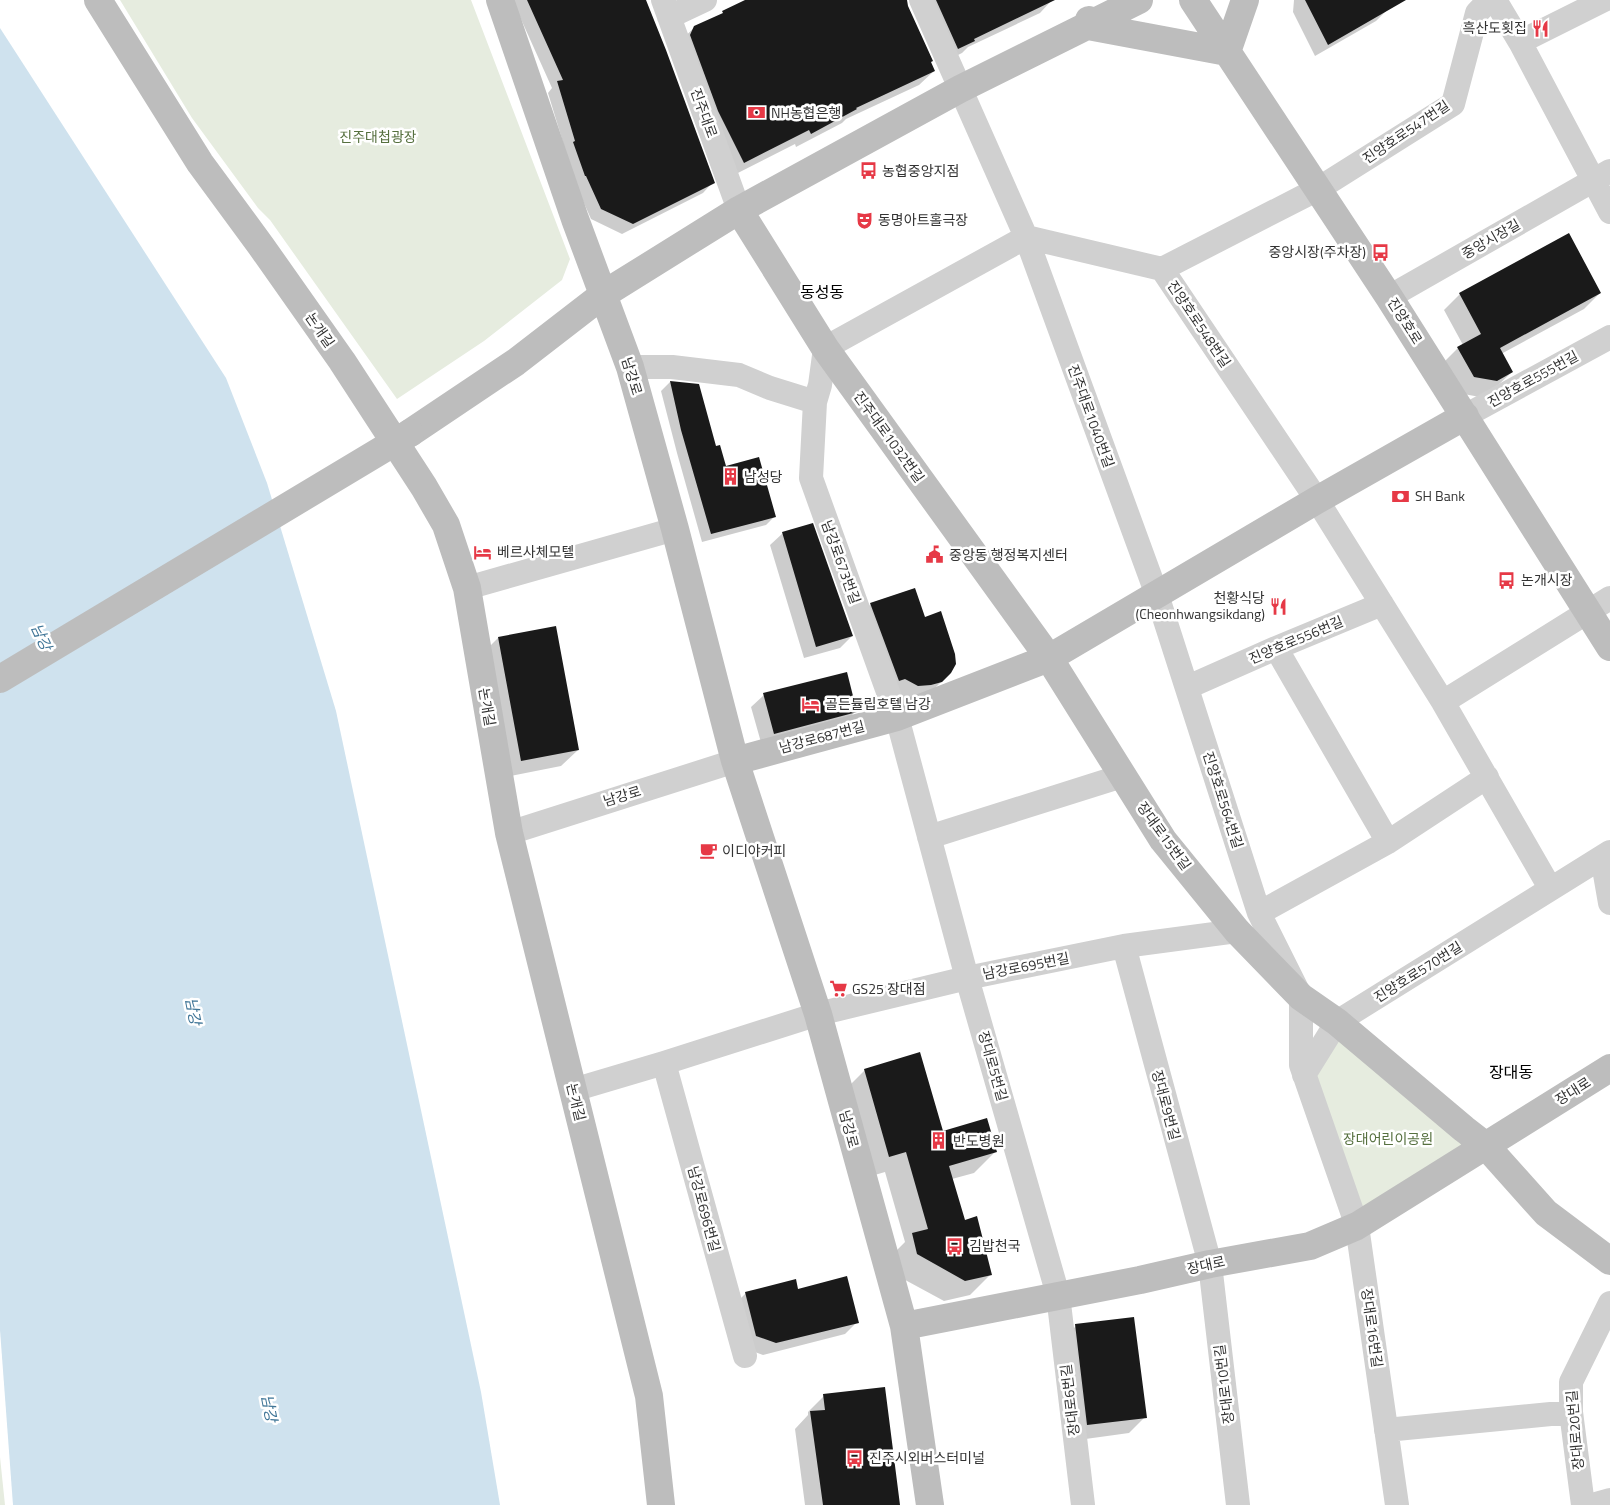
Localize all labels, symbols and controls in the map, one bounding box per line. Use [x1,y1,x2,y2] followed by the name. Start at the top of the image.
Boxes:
[1463,17,1527,38] place label: 흑산도횟집
[1531,18,1551,38] restaurant icon: 흑산도횟집
[686,85,723,141] street label: 진주대로
[1358,95,1453,168] street label: 진양호로547번길
[771,102,841,123] place label: NH농협은행
[747,103,767,123] bank icon: NH농협은행
[339,126,417,147] park label: 진주대첩광장
[882,160,959,181] place label: 농협중앙지점
[858,161,878,181] bus stop icon: 농협중앙지점
[878,209,968,230] place label: 동명아트홀극장
[854,210,874,230] theatre icon: 동명아트홀극장
[1458,213,1524,264] street label: 중앙시장길
[1268,241,1366,262] place label: 중앙시장(주차장)
[1370,242,1390,262] bus stop icon: 중앙시장(주차장)
[1163,276,1236,371] street label: 진양호로548번길
[800,280,844,304] district label: 동성동
[1383,293,1428,348] street label: 진양호로
[301,308,340,352] street label: 논개길
[1484,345,1582,412] street label: 진양호로555번길
[617,354,648,398] street label: 남강로
[1063,361,1120,470] street label: 진주대로1040번길
[849,387,930,487] street label: 진주대로1032번길
[744,466,783,487] place label: 남성당
[720,467,740,487] building icon: 남성당
[1415,485,1465,506] place label: SH Bank
[1391,486,1411,506] bank icon: SH Bank
[817,517,866,607] street label: 남강로673번길
[497,541,574,562] place label: 베르사체모텔
[473,542,493,562] hotel icon: 베르사체모텔
[949,544,1068,565] place label: 중앙동 행정복지센터
[925,545,945,565] public building icon: 중앙동 행정복지센터
[1521,569,1573,590] place label: 논개시장
[1497,570,1517,590] bus stop icon: 논개시장
[1135,587,1265,624] place label: 천황식당 (Cheonhwangsikdang)
[1269,596,1289,616] restaurant icon: 천황식당 (Cheonhwangsikdang)
[1245,610,1346,669] street label: 진양호로556번길
[25,619,59,656] water label: 남강
[474,686,501,728] street label: 논개길
[825,693,931,714] place label: 골든튤립호텔 남강
[801,694,821,714] hotel icon: 골든튤립호텔 남강
[777,715,867,758] street label: 남강로687번길
[1198,749,1249,851] street label: 진양호로564번길
[600,780,644,811] street label: 남강로
[1132,797,1196,874] street label: 장대로15번길
[722,840,786,861] place label: 이디야커피
[698,841,718,861] cafe icon: 이디야커피
[1369,936,1466,1007] street label: 진양호로570번길
[981,947,1071,984] street label: 남강로695번길
[852,978,926,999] place label: GS25 장대점
[828,979,848,999] supermarket icon: GS25 장대점
[180,995,208,1029] water label: 남강
[973,1028,1014,1103] street label: 장대로5번길
[1489,1060,1533,1084] district label: 장대동
[1147,1067,1186,1142] street label: 장대로9번길
[1551,1071,1595,1110] street label: 장대로
[562,1081,591,1123] street label: 논개길
[834,1107,865,1150] street label: 남강로
[1343,1128,1433,1149] park label: 장대어린이공원
[953,1130,1005,1151] place label: 반도병원
[929,1131,949,1151] building icon: 반도병원
[683,1164,726,1254] street label: 남강로696번길
[969,1235,1021,1256] place label: 김밥천국
[945,1236,965,1256] bus stop icon: 김밥천국
[1185,1250,1227,1279] street label: 장대로
[1357,1287,1388,1369] street label: 장대로16번길
[1208,1343,1239,1425] street label: 장대로10번길
[1055,1363,1084,1437] street label: 장대로6번길
[1561,1389,1588,1471] street label: 장대로20번길
[256,1392,284,1426] water label: 남강
[869,1447,985,1468] place label: 진주시외버스터미널
[845,1448,865,1468] bus stop icon: 진주시외버스터미널

